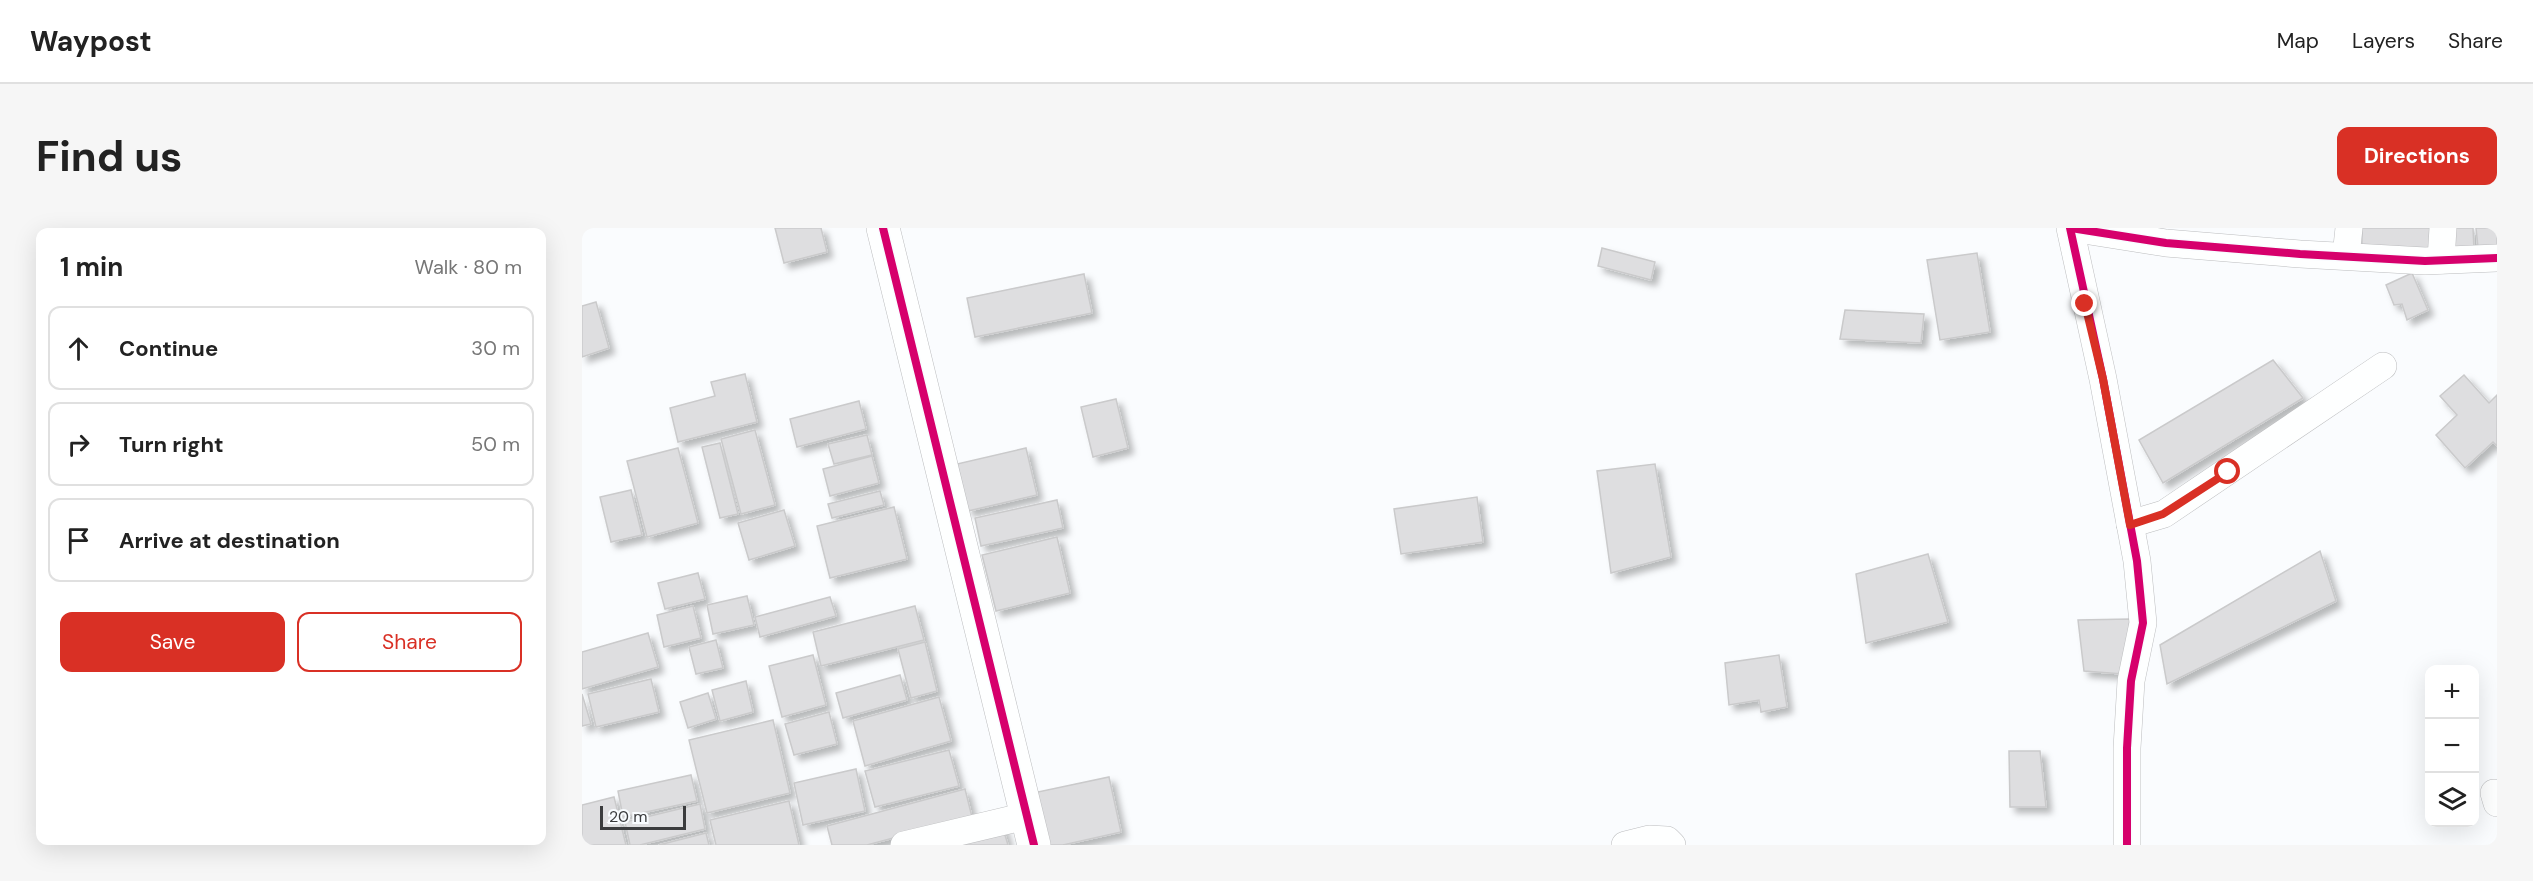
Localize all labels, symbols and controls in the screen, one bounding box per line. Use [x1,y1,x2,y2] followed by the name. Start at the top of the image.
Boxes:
[30,23,152,60] text: Waypost
[2277,27,2319,55] text: Map
[2352,27,2415,55] text: Layers
[2448,27,2503,55] text: Share
[2337,127,2497,185] button: Directions
[36,129,182,184] text: Find us
[60,250,123,284] text: 1 min
[415,254,522,280] text: Walk · 80 m
[2071,290,2097,316] route end
[62,332,95,365] icon: ahead
[119,334,218,363] text: Continue
[471,335,520,361] text: 30 m
[62,428,95,461] icon: right
[119,430,224,459] text: Turn right
[471,431,520,457] text: 50 m
[2214,458,2240,484] route start
[62,524,95,557] icon: arrive
[119,526,340,555] text: Arrive at destination
[60,612,285,672] button: Save
[297,612,522,672] button: Share
[2425,665,2479,827] map controls
[2425,665,2479,719] button: +
[2425,719,2479,773] button: −
[2425,773,2479,827] button: layers
[600,803,686,830] scale bar
[609,806,648,827] text: 20 m

